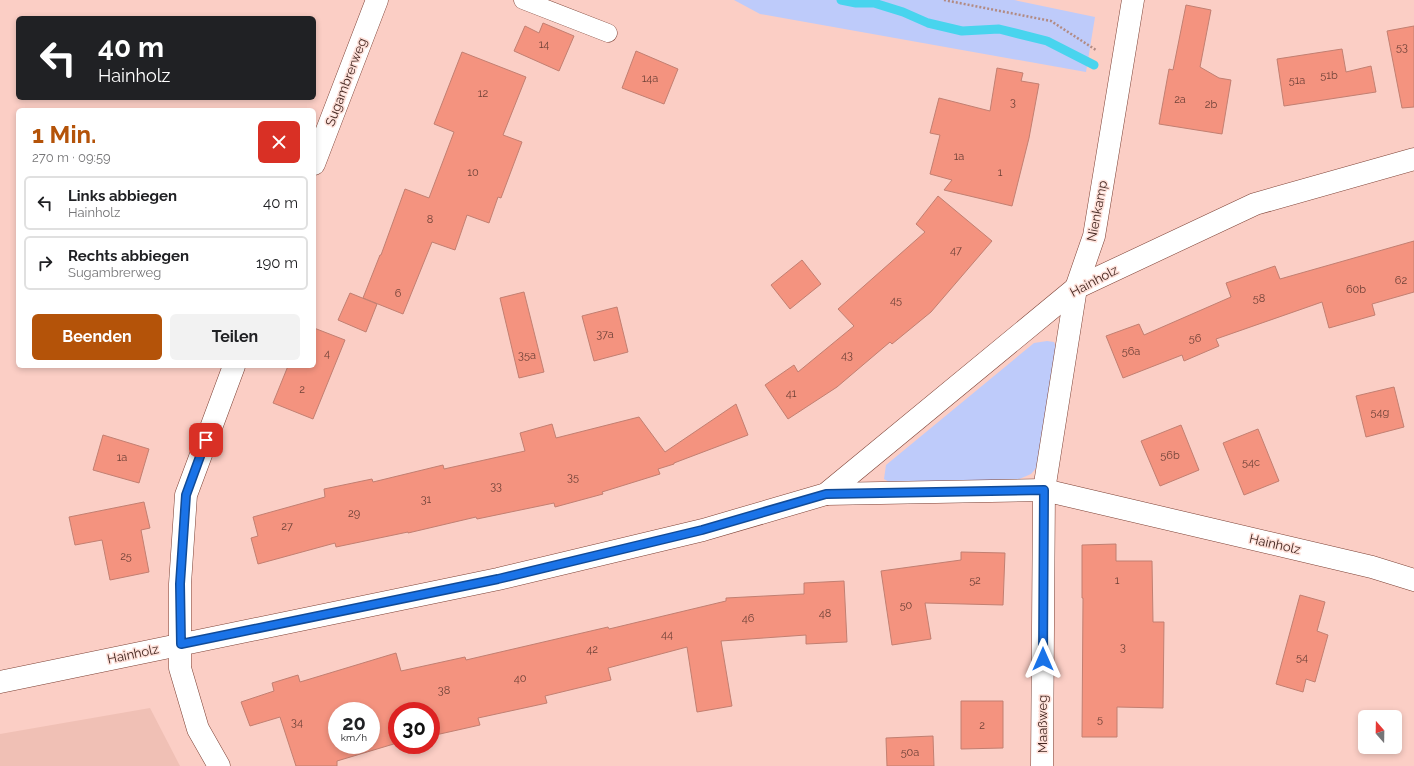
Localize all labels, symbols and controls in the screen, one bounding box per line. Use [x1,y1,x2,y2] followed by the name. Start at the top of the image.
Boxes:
[98,31,164,64] text: 40 m
[32,32,84,84] icon: left
[322,36,370,128] street label: Sugambrerweg
[539,38,549,51] house number: 14
[1396,41,1408,54] house number: 53
[98,65,170,86] text: Hainholz
[1320,69,1338,82] house number: 51b
[642,72,658,85] house number: 14a
[1289,74,1305,87] house number: 51a
[478,87,488,100] house number: 12
[1174,93,1186,106] house number: 2a
[1010,96,1016,109] house number: 3
[1205,98,1217,111] house number: 2b
[32,120,96,149] text: 1 Min.
[258,121,300,163] button: close
[32,150,111,165] text: 270 m · 09:59
[954,150,964,163] house number: 1a
[467,166,479,179] house number: 10
[998,166,1003,179] house number: 1
[1084,179,1110,243] street label: Nienkamp
[68,187,177,205] text: Links abbiegen
[34,192,56,214] icon: left
[263,194,298,212] text: 40 m
[68,205,120,220] text: Hainholz
[427,213,433,226] house number: 8
[950,244,962,257] house number: 47
[68,247,189,265] text: Rechts abbiegen
[34,252,56,274] icon: right
[256,254,298,272] text: 190 m
[1067,262,1121,300] street label: Hainholz
[68,265,161,280] text: Sugambrerweg
[1395,274,1407,287] house number: 62
[1346,283,1366,296] house number: 60b
[395,287,402,300] house number: 6
[1253,292,1265,305] house number: 58
[890,294,902,307] house number: 45
[32,314,162,360] button: Beenden
[170,314,300,360] button: Teilen
[596,328,614,341] house number: 37a
[1189,332,1202,345] house number: 56
[1122,345,1140,358] house number: 56a
[324,347,330,360] house number: 4
[518,349,536,362] house number: 35a
[841,349,853,362] house number: 43
[299,383,305,396] house number: 2
[786,387,797,400] house number: 41
[1371,406,1389,419] house number: 54g
[189,423,223,457] pin
[195,429,217,451] icon: arrive
[1160,449,1180,462] house number: 56b
[117,451,127,464] house number: 1a
[1242,456,1260,469] house number: 54c
[567,471,579,484] house number: 35
[490,480,502,493] house number: 33
[421,493,432,506] house number: 31
[348,507,360,520] house number: 29
[281,520,293,533] house number: 27
[1248,531,1302,557] street label: Hainholz
[120,550,132,563] house number: 25
[969,574,981,587] house number: 52
[1115,574,1120,587] house number: 1
[900,599,913,612] house number: 50
[819,607,831,620] house number: 48
[742,612,755,625] house number: 46
[661,628,673,641] house number: 44
[1022,638,1064,680] position arrow
[106,641,160,667] street label: Hainholz
[1120,641,1126,654] house number: 3
[586,643,598,656] house number: 42
[1296,651,1308,664] house number: 54
[514,672,527,685] house number: 40
[438,684,450,697] house number: 38
[1035,695,1050,753] street label: Maaßweg
[388,702,440,754] speed limit sign: 30
[1358,710,1402,754] north arrow
[1358,710,1402,754] map controls
[342,711,366,735] text: 20
[1097,713,1103,726] house number: 5
[291,716,303,729] house number: 34
[979,719,985,732] house number: 2
[341,732,367,743] text: km/h
[901,746,919,759] house number: 50a

